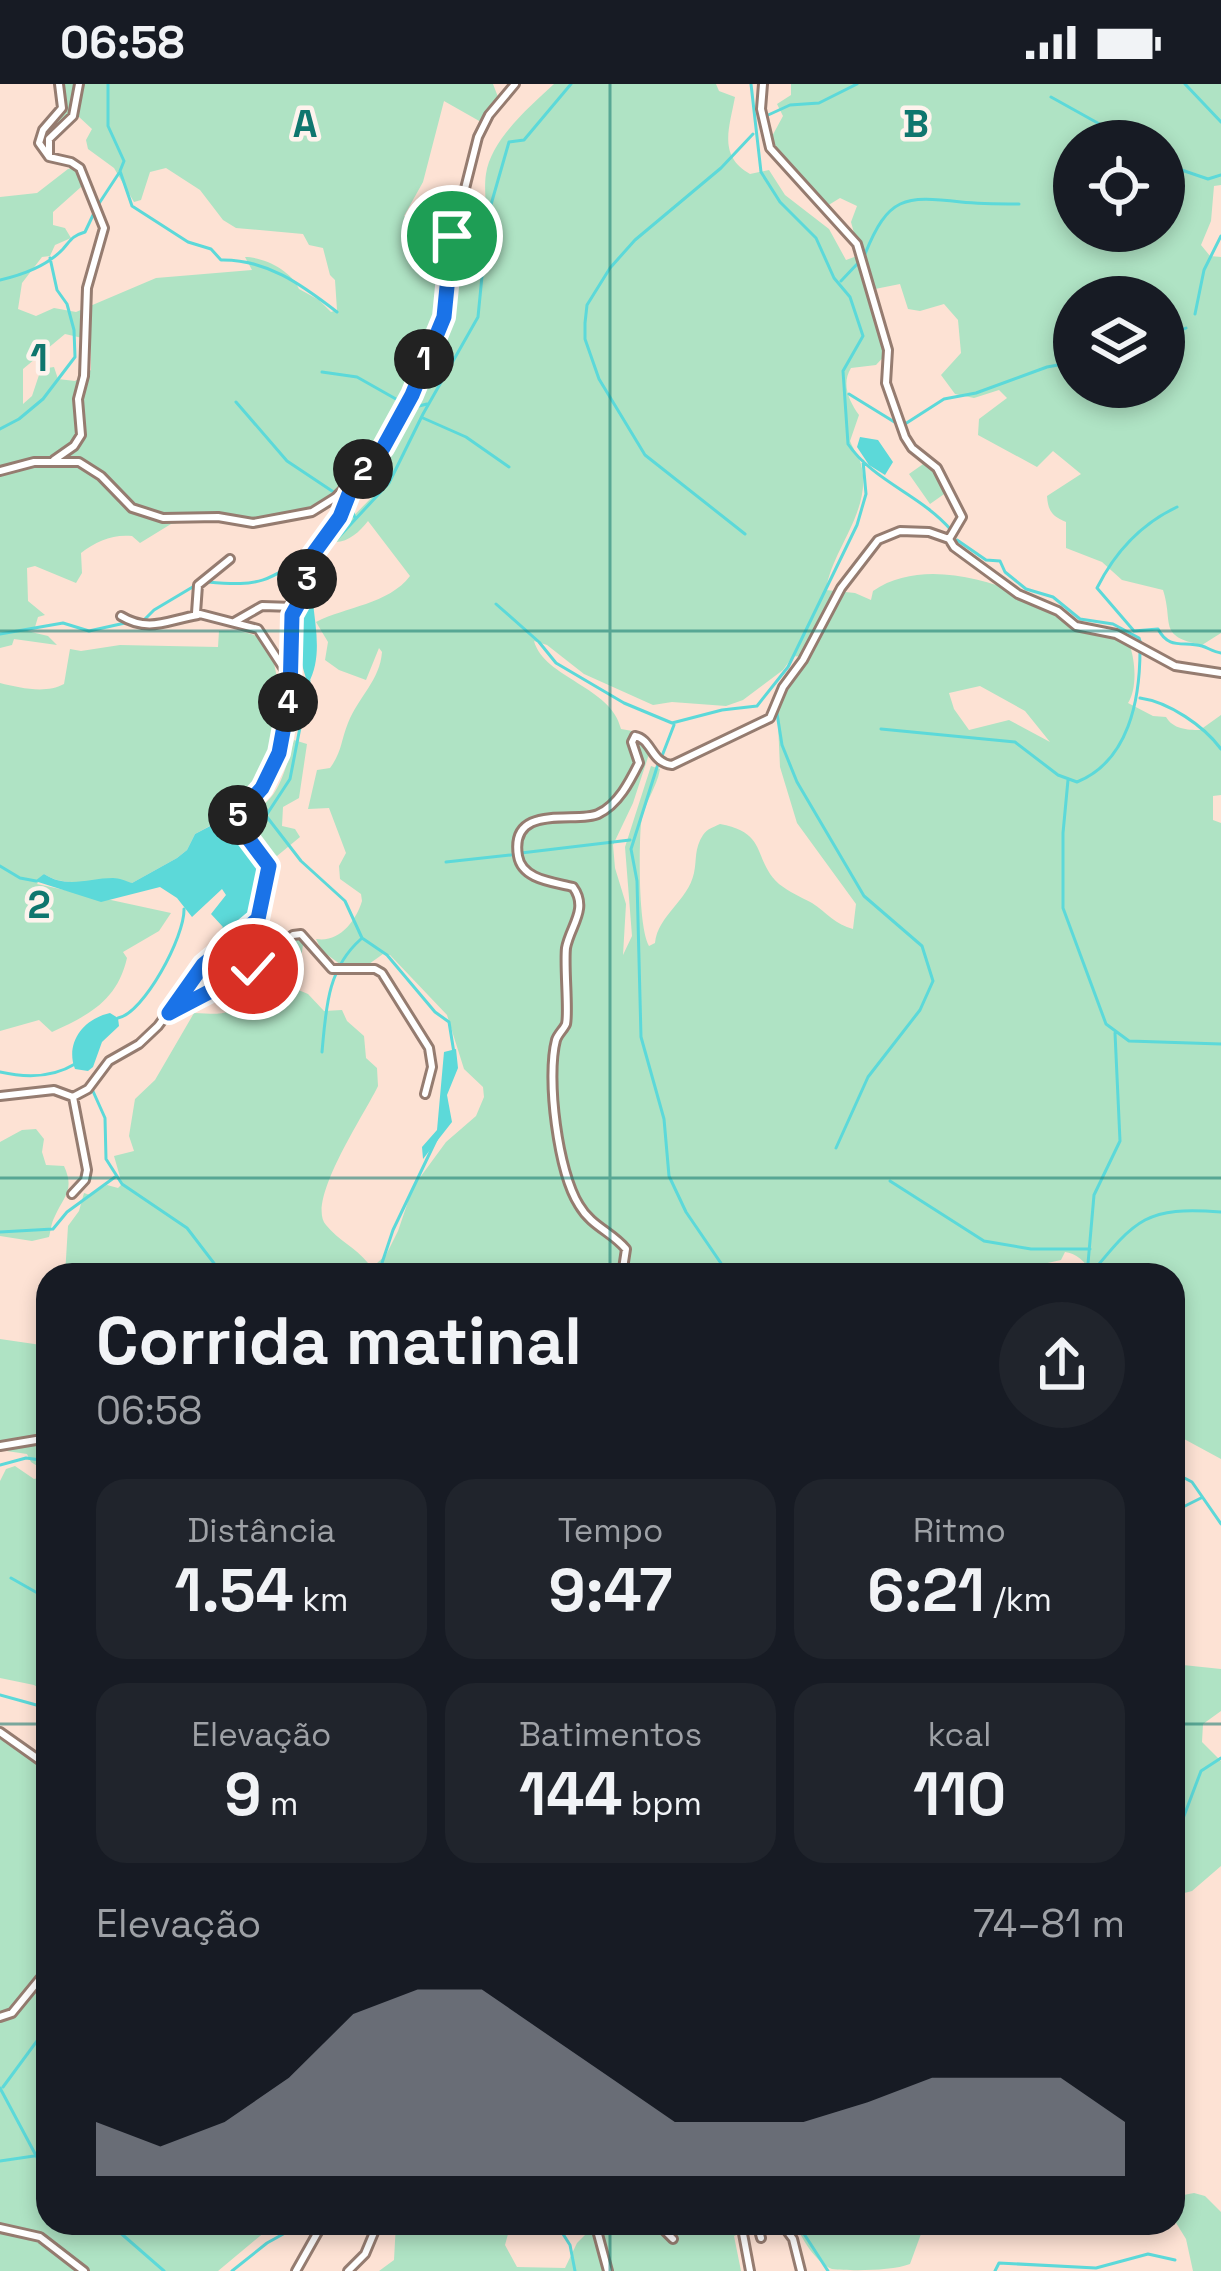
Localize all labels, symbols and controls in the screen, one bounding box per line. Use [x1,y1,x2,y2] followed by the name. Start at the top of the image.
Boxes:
[60,14,184,71] text: 06:58
[293,99,318,148] text: A
[903,99,929,148] text: B
[1053,120,1185,408] map controls
[1053,120,1185,252] button: locate
[401,185,503,287] pin
[419,203,485,269] icon: arrive
[1053,276,1185,408] button: layers
[394,329,454,389] pin: 1
[30,333,48,382] text: 1
[417,338,431,380] text: 1
[333,439,393,499] pin: 2
[353,448,373,490] text: 2
[277,549,337,609] pin: 3
[297,558,317,600] text: 3
[258,672,318,732] pin: 4
[278,681,299,723] text: 4
[208,785,268,845] pin: 5
[228,794,248,836] text: 5
[27,880,51,929] text: 2
[202,918,304,1020] pin
[220,936,286,1002] icon: check
[96,1299,582,1383] text: Corrida matinal
[999,1302,1125,1428] button: share
[96,1386,202,1435] text: 06:58
[187,1510,336,1552] text: Distância
[558,1510,663,1552] text: Tempo
[913,1510,1006,1552] text: Ritmo
[175,1552,294,1629] text: 1.54
[549,1552,672,1629] text: 9:47
[867,1552,985,1629] text: 6:21
[294,1579,348,1621] text: km
[985,1579,1052,1621] text: /km
[192,1714,332,1756] text: Elevação
[519,1714,702,1756] text: Batimentos
[928,1714,991,1756] text: kcal
[225,1756,262,1833] text: 9
[519,1756,623,1833] text: 144
[913,1756,1006,1833] text: 110
[262,1783,298,1825] text: m
[623,1783,702,1825] text: bpm
[96,1899,261,1948] text: Elevação
[973,1899,1125,1948] text: 74–81 m

